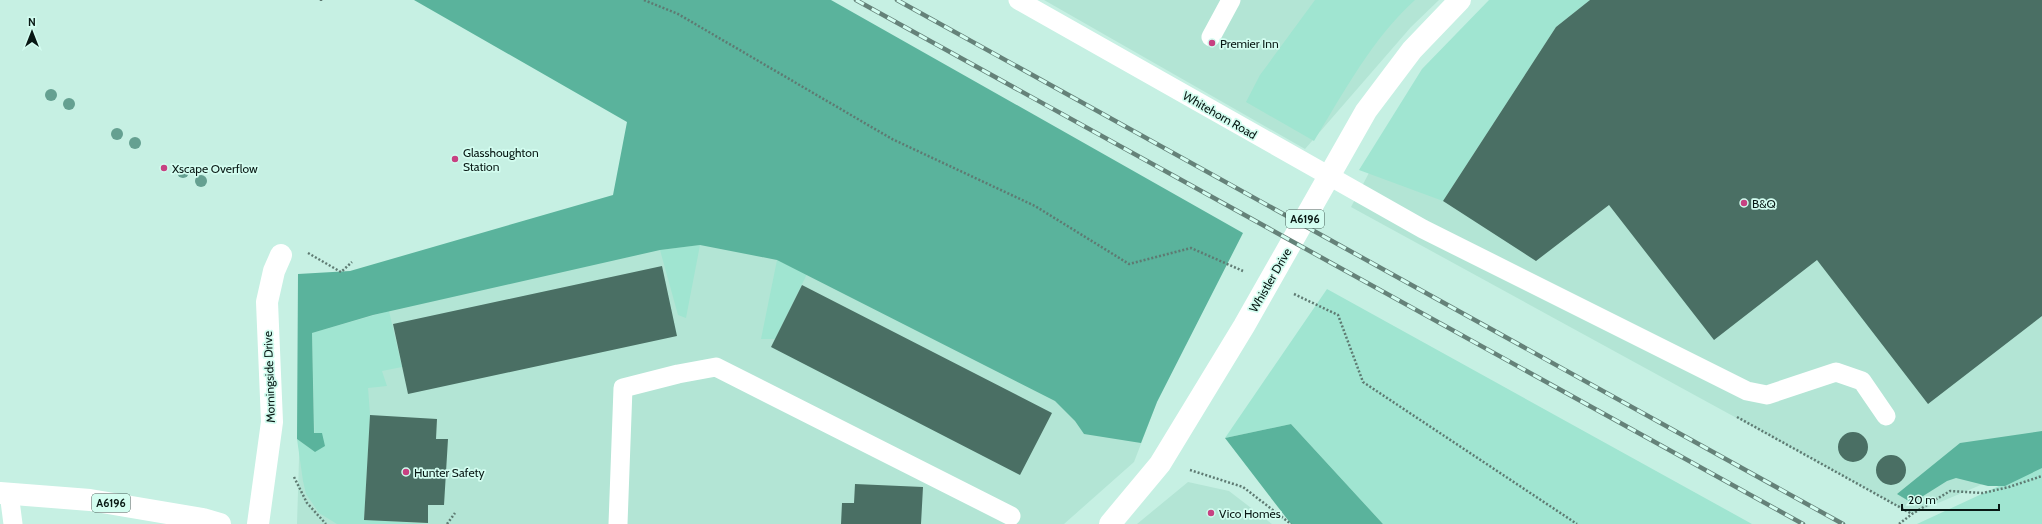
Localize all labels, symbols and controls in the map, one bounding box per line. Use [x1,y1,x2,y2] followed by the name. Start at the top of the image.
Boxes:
[12,12,52,52] north arrow
[28,15,36,29] text: N
[1220,36,1279,51] place label: Premier Inn
[1207,38,1217,48] marker: Premier Inn
[1180,88,1260,142] street label: Whitehorn Road
[463,145,539,174] place label: Glasshoughton Station
[450,154,460,164] marker: Glasshoughton Station
[172,161,258,176] place label: Xscape Overflow
[159,163,169,173] marker: Xscape Overflow
[1752,196,1776,211] place label: B&Q
[1739,198,1749,208] marker: B&Q
[1286,210,1324,228] road number: A6196
[1246,245,1294,315] street label: Whistler Drive
[260,331,278,423] street label: Morningside Drive
[414,465,485,480] place label: Hunter Safety
[401,467,411,477] marker: Hunter Safety
[1902,486,1999,512] scale bar
[1908,492,1936,507] text: 20 m
[92,494,130,512] road number: A6196
[1219,506,1281,521] place label: Vico Homes
[1206,508,1216,518] marker: Vico Homes

